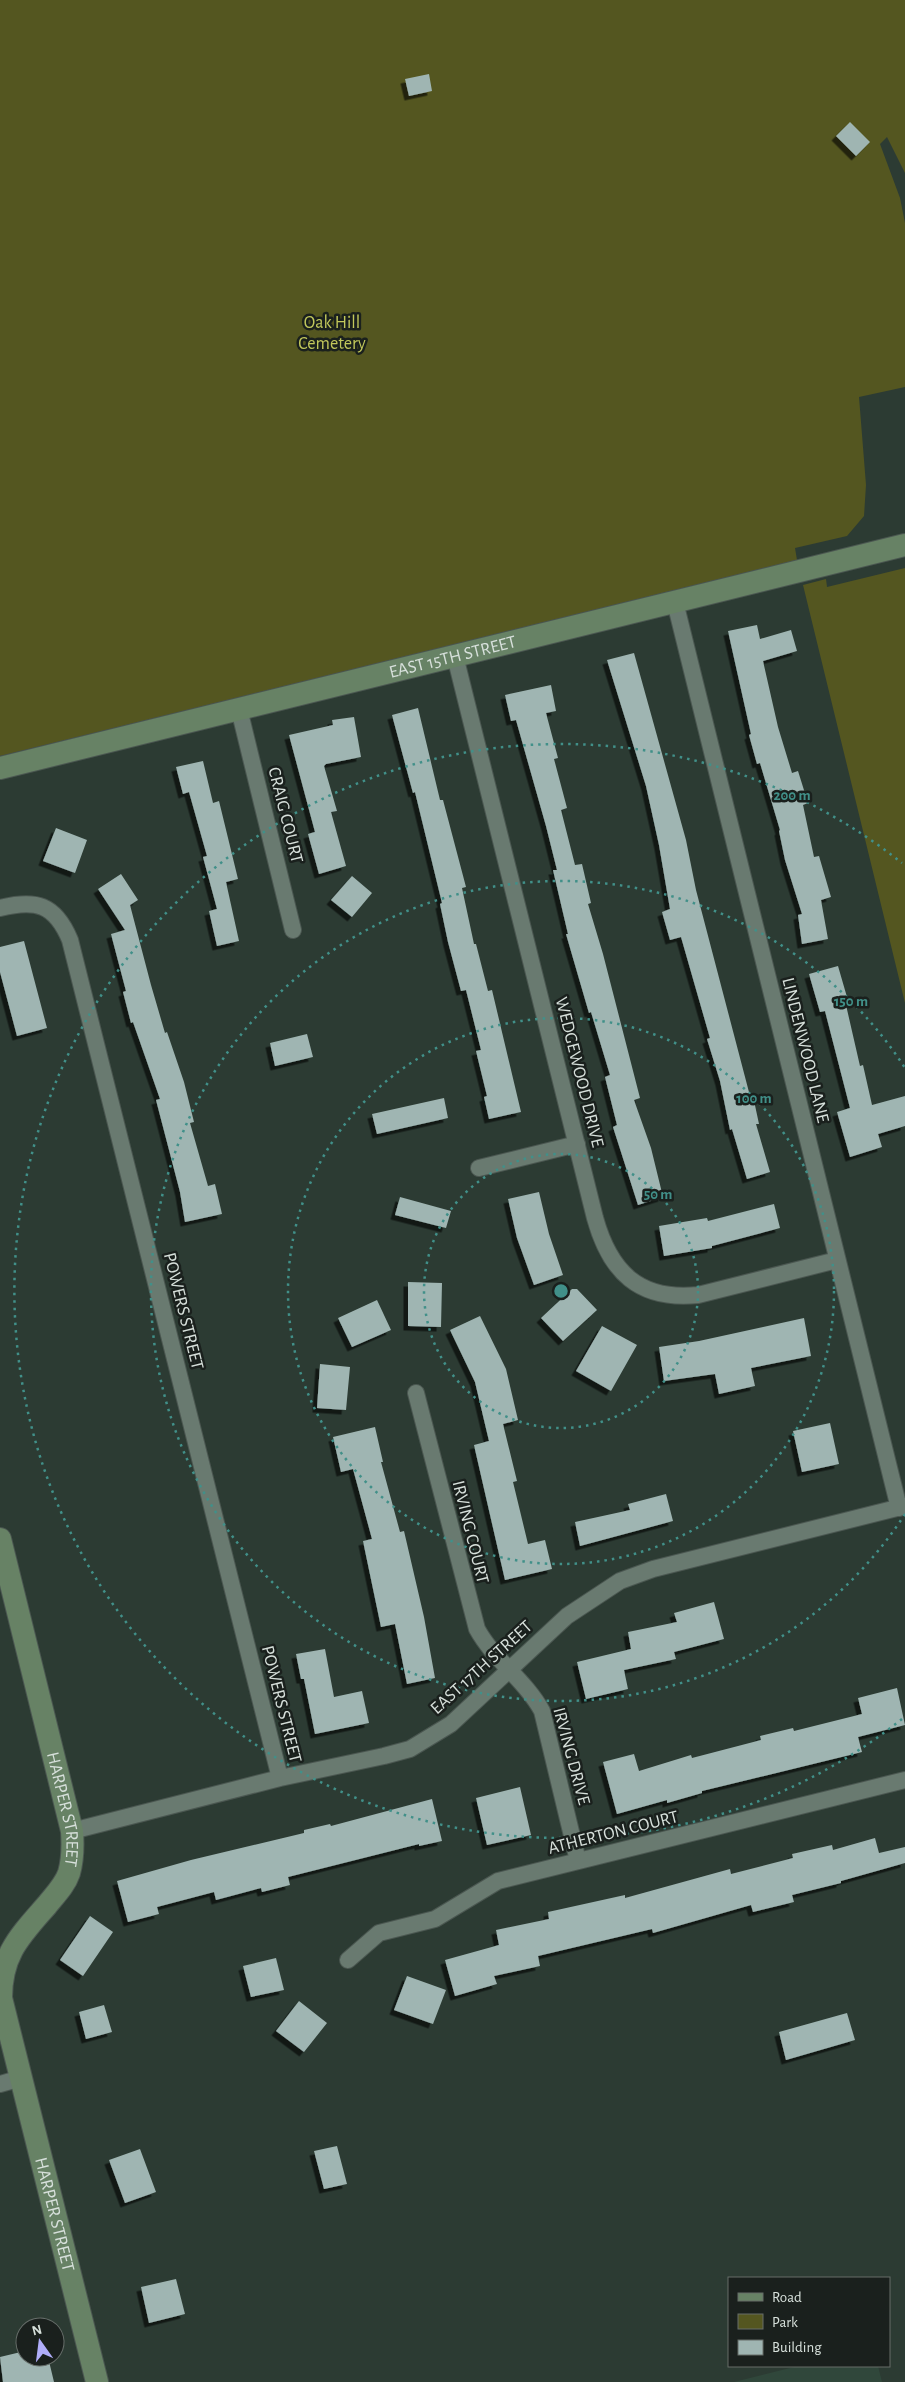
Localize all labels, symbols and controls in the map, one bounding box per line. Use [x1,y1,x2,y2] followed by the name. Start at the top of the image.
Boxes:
[298,314,366,353] park label: Oak Hill Cemetery
[387,633,518,682] street label: EAST 15TH STREET
[264,765,306,865] street label: CRAIG COURT
[773,788,811,803] text: 200 m
[778,976,832,1125] street label: LINDENWOOD LANE
[834,994,868,1009] text: 150 m
[552,995,606,1149] street label: WEDGEWOOD DRIVE
[736,1091,772,1106] text: 100 m
[644,1187,672,1202] text: 50 m
[160,1251,206,1372] street label: POWERS STREET
[552,1282,570,1300] centre of rings
[449,1479,492,1586] street label: IRVING COURT
[427,1617,536,1718] street label: EAST 17TH STREET
[258,1644,304,1765] street label: POWERS STREET
[549,1706,593,1807] street label: IRVING DRIVE
[43,1750,81,1868] street label: HARPER STREET
[546,1808,680,1858] street label: ATHERTON COURT
[31,2156,77,2274] street label: HARPER STREET
[728,2277,890,2367] legend
[772,2290,802,2305] text: Road
[772,2315,798,2330] text: Park
[15,2317,65,2367] north arrow
[31,2322,44,2338] text: N
[772,2340,822,2355] text: Building

